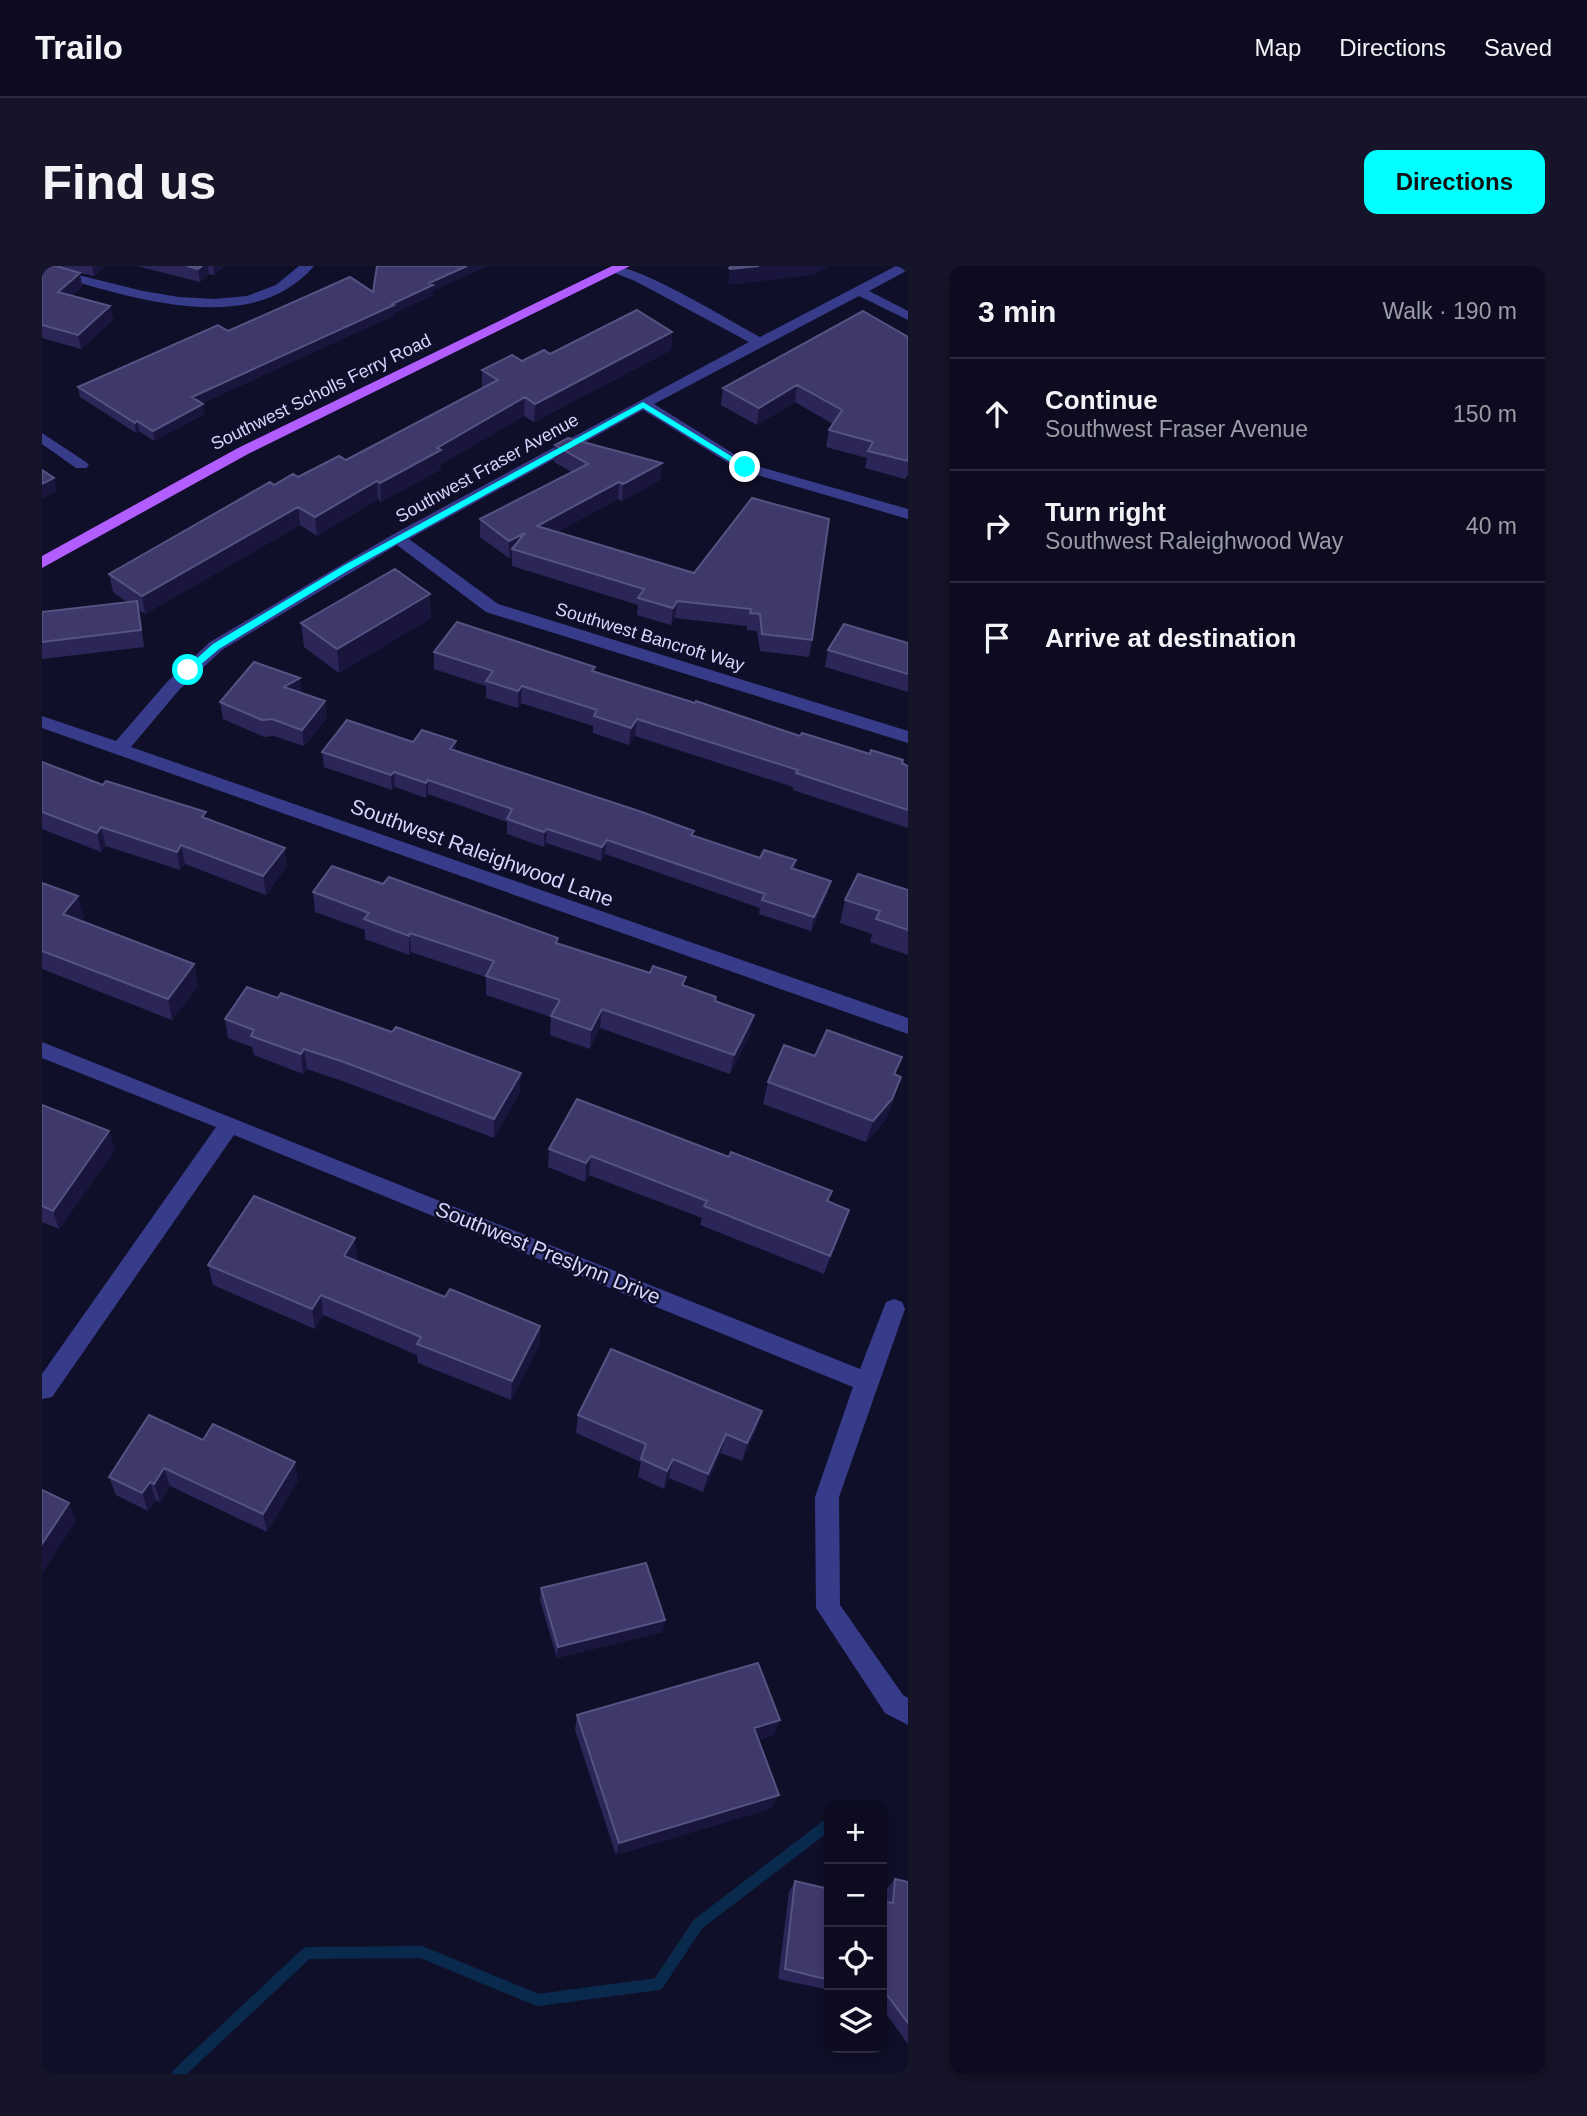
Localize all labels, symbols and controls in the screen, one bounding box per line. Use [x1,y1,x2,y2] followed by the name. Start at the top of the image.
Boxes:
[35,29,123,66] text: Trailo
[1255,34,1301,61] text: Map
[1339,34,1446,61] text: Directions
[1484,34,1552,61] text: Saved
[1364,150,1545,214] button: Directions
[42,155,216,209] text: Find us
[978,295,1056,328] text: 3 min
[1382,298,1517,324] text: Walk · 190 m
[208,330,434,454] street label: Southwest Scholls Ferry Road
[1045,385,1158,415] text: Continue
[978,395,1016,433] icon: ahead
[1453,401,1517,427] text: 150 m
[392,409,582,527] street label: Southwest Fraser Avenue
[1045,416,1308,442] text: Southwest Fraser Avenue
[729,451,760,482] route end
[1045,497,1166,527] text: Turn right
[978,507,1016,545] icon: right
[1466,513,1517,539] text: 40 m
[1045,528,1343,554] text: Southwest Raleighwood Way
[553,599,747,675] street label: Southwest Bancroft Way
[978,619,1016,657] icon: arrive
[1045,623,1296,653] text: Arrive at destination
[172,654,203,685] route start
[348,794,617,911] street label: Southwest Raleighwood Lane
[432,1197,664,1308] street label: Southwest Preslynn Drive
[824,1801,887,2053] map controls
[824,1801,887,1864] button: +
[824,1864,887,1927] button: −
[824,1927,887,1990] button: locate
[824,1990,887,2053] button: layers

